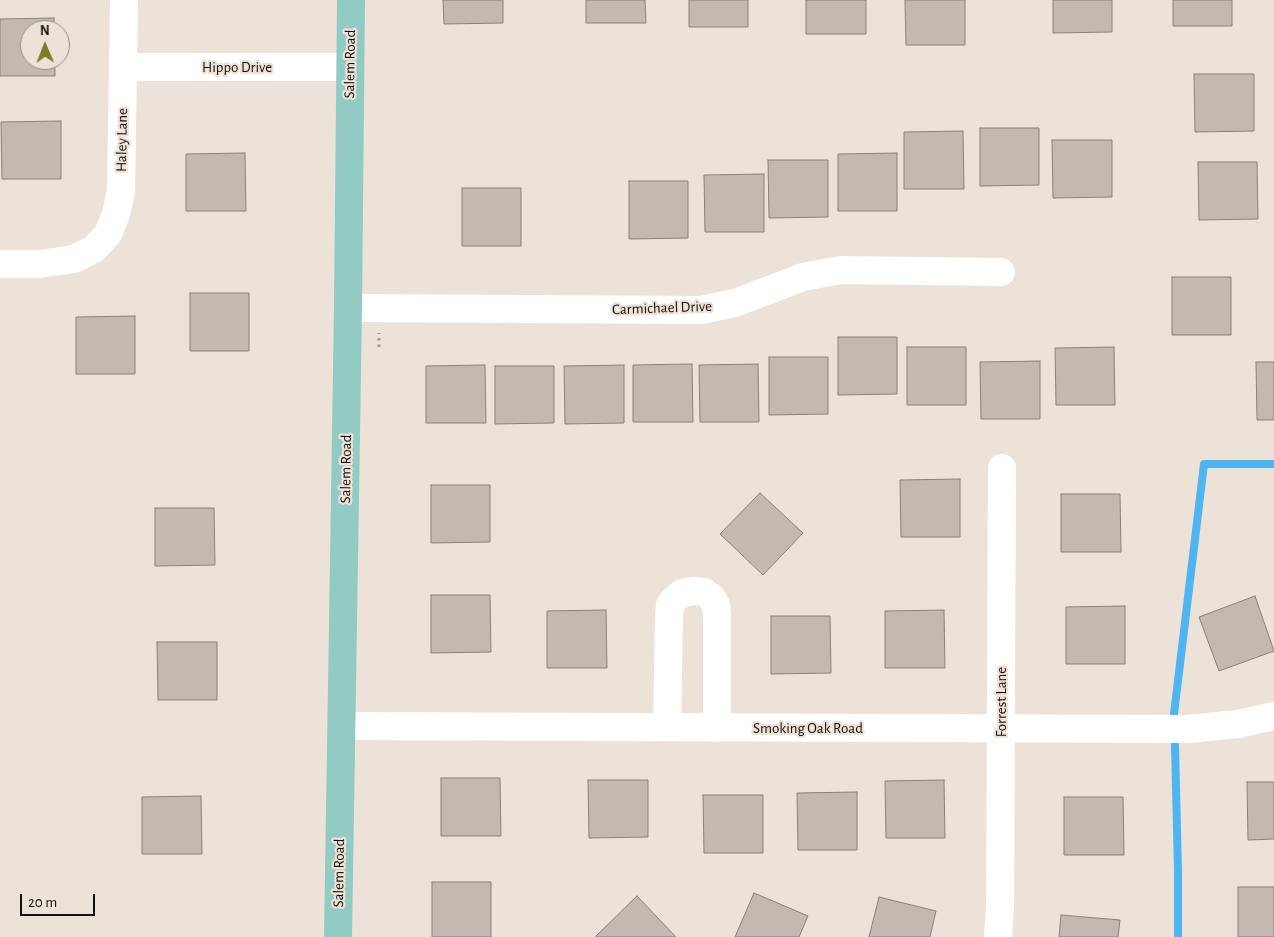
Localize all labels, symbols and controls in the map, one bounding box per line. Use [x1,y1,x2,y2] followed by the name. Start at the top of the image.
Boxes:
[20,20,70,70] north arrow
[40,24,50,38] text: N
[340,30,360,98] street label: Salem Road
[202,58,272,76] street label: Hippo Drive
[112,108,132,172] street label: Haley Lane
[612,297,712,319] street label: Carmichael Drive
[336,435,356,503] street label: Salem Road
[992,667,1010,737] street label: Forrest Lane
[753,719,863,737] street label: Smoking Oak Road
[329,839,349,907] street label: Salem Road
[22,884,98,916] scale bar
[28,895,57,910] text: 20 m

